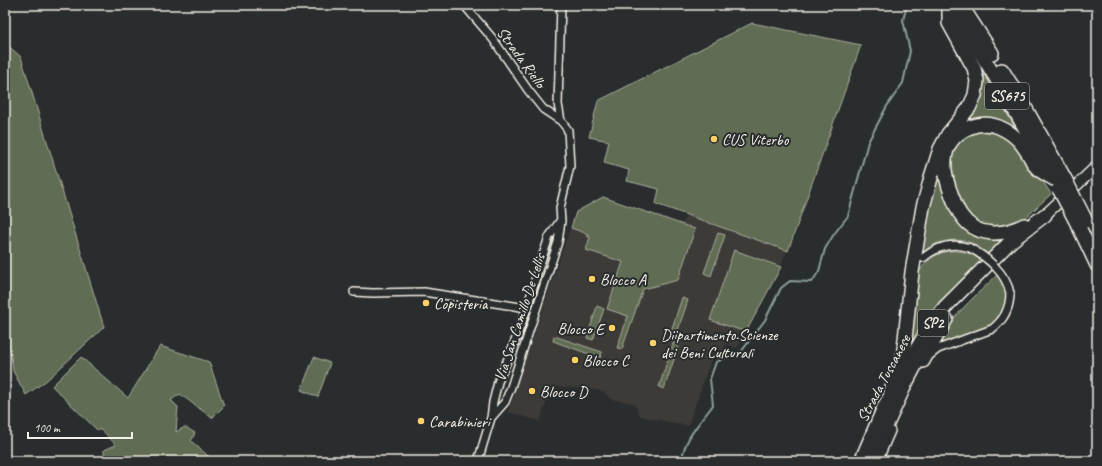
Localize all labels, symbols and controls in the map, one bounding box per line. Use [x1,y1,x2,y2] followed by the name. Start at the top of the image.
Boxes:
[492,23,551,94] street label: Strada Riello
[985,83,1029,109] road number: SS675
[722,130,790,150] place label: CUS Viterbo
[709,134,719,144] marker: CUS Viterbo
[490,249,551,384] street label: Via San Camillo De Lellis
[600,270,647,290] place label: Blocco A
[587,274,597,284] marker: Blocco A
[434,294,489,314] place label: Copisteria
[421,298,431,308] marker: Copisteria
[918,310,948,336] road number: SP2
[558,319,607,339] place label: Blocco E
[607,323,617,333] marker: Blocco E
[661,325,779,363] place label: Diipartimento.Scienze dei Beni Culturali
[853,330,916,425] street label: Strada Tuscanese
[648,338,658,348] marker: Diipartimento.Scienze dei Beni Culturali
[583,351,630,371] place label: Blocco C
[570,355,580,365] marker: Blocco C
[540,382,589,402] place label: Blocco D
[527,386,537,396] marker: Blocco D
[429,412,492,432] place label: Carabinieri
[28,414,132,440] scale bar
[416,416,426,426] marker: Carabinieri
[34,420,61,436] text: 100 m

